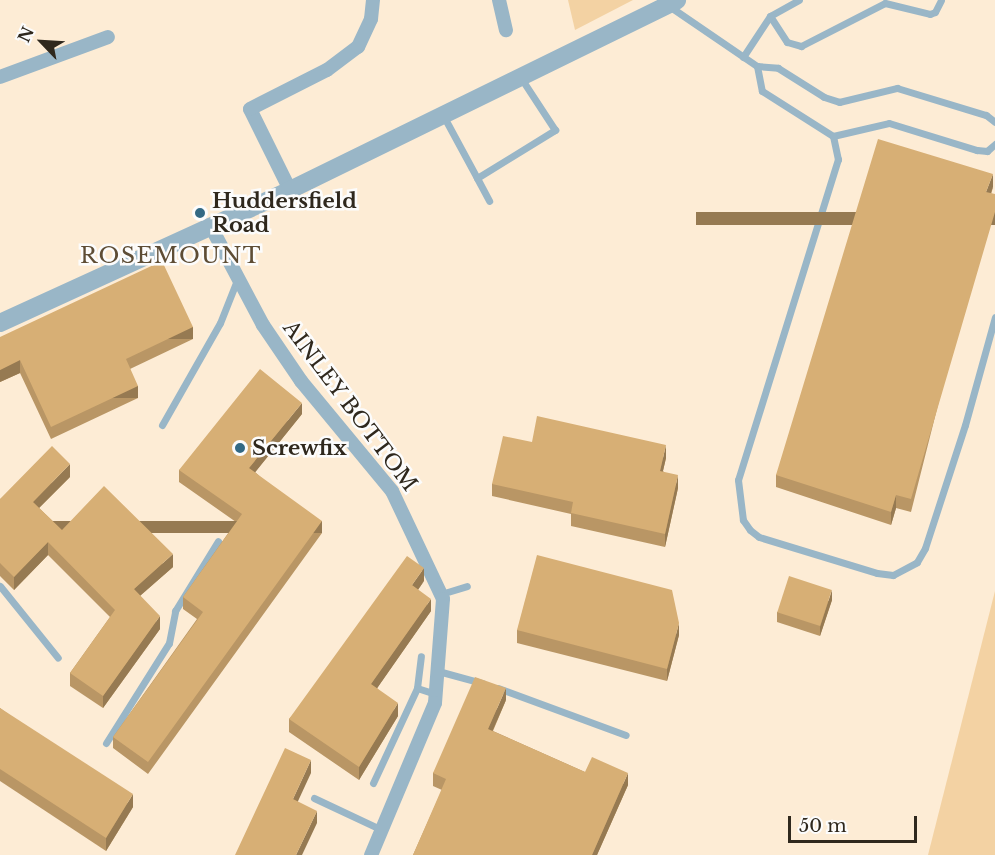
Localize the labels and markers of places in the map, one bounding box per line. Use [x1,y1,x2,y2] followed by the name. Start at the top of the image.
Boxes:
[212,188,357,238] place label: Huddersfield Road
[193,206,207,220] marker: Huddersfield Road
[252,435,347,461] place label: Screwfix
[233,441,247,455] marker: Screwfix

